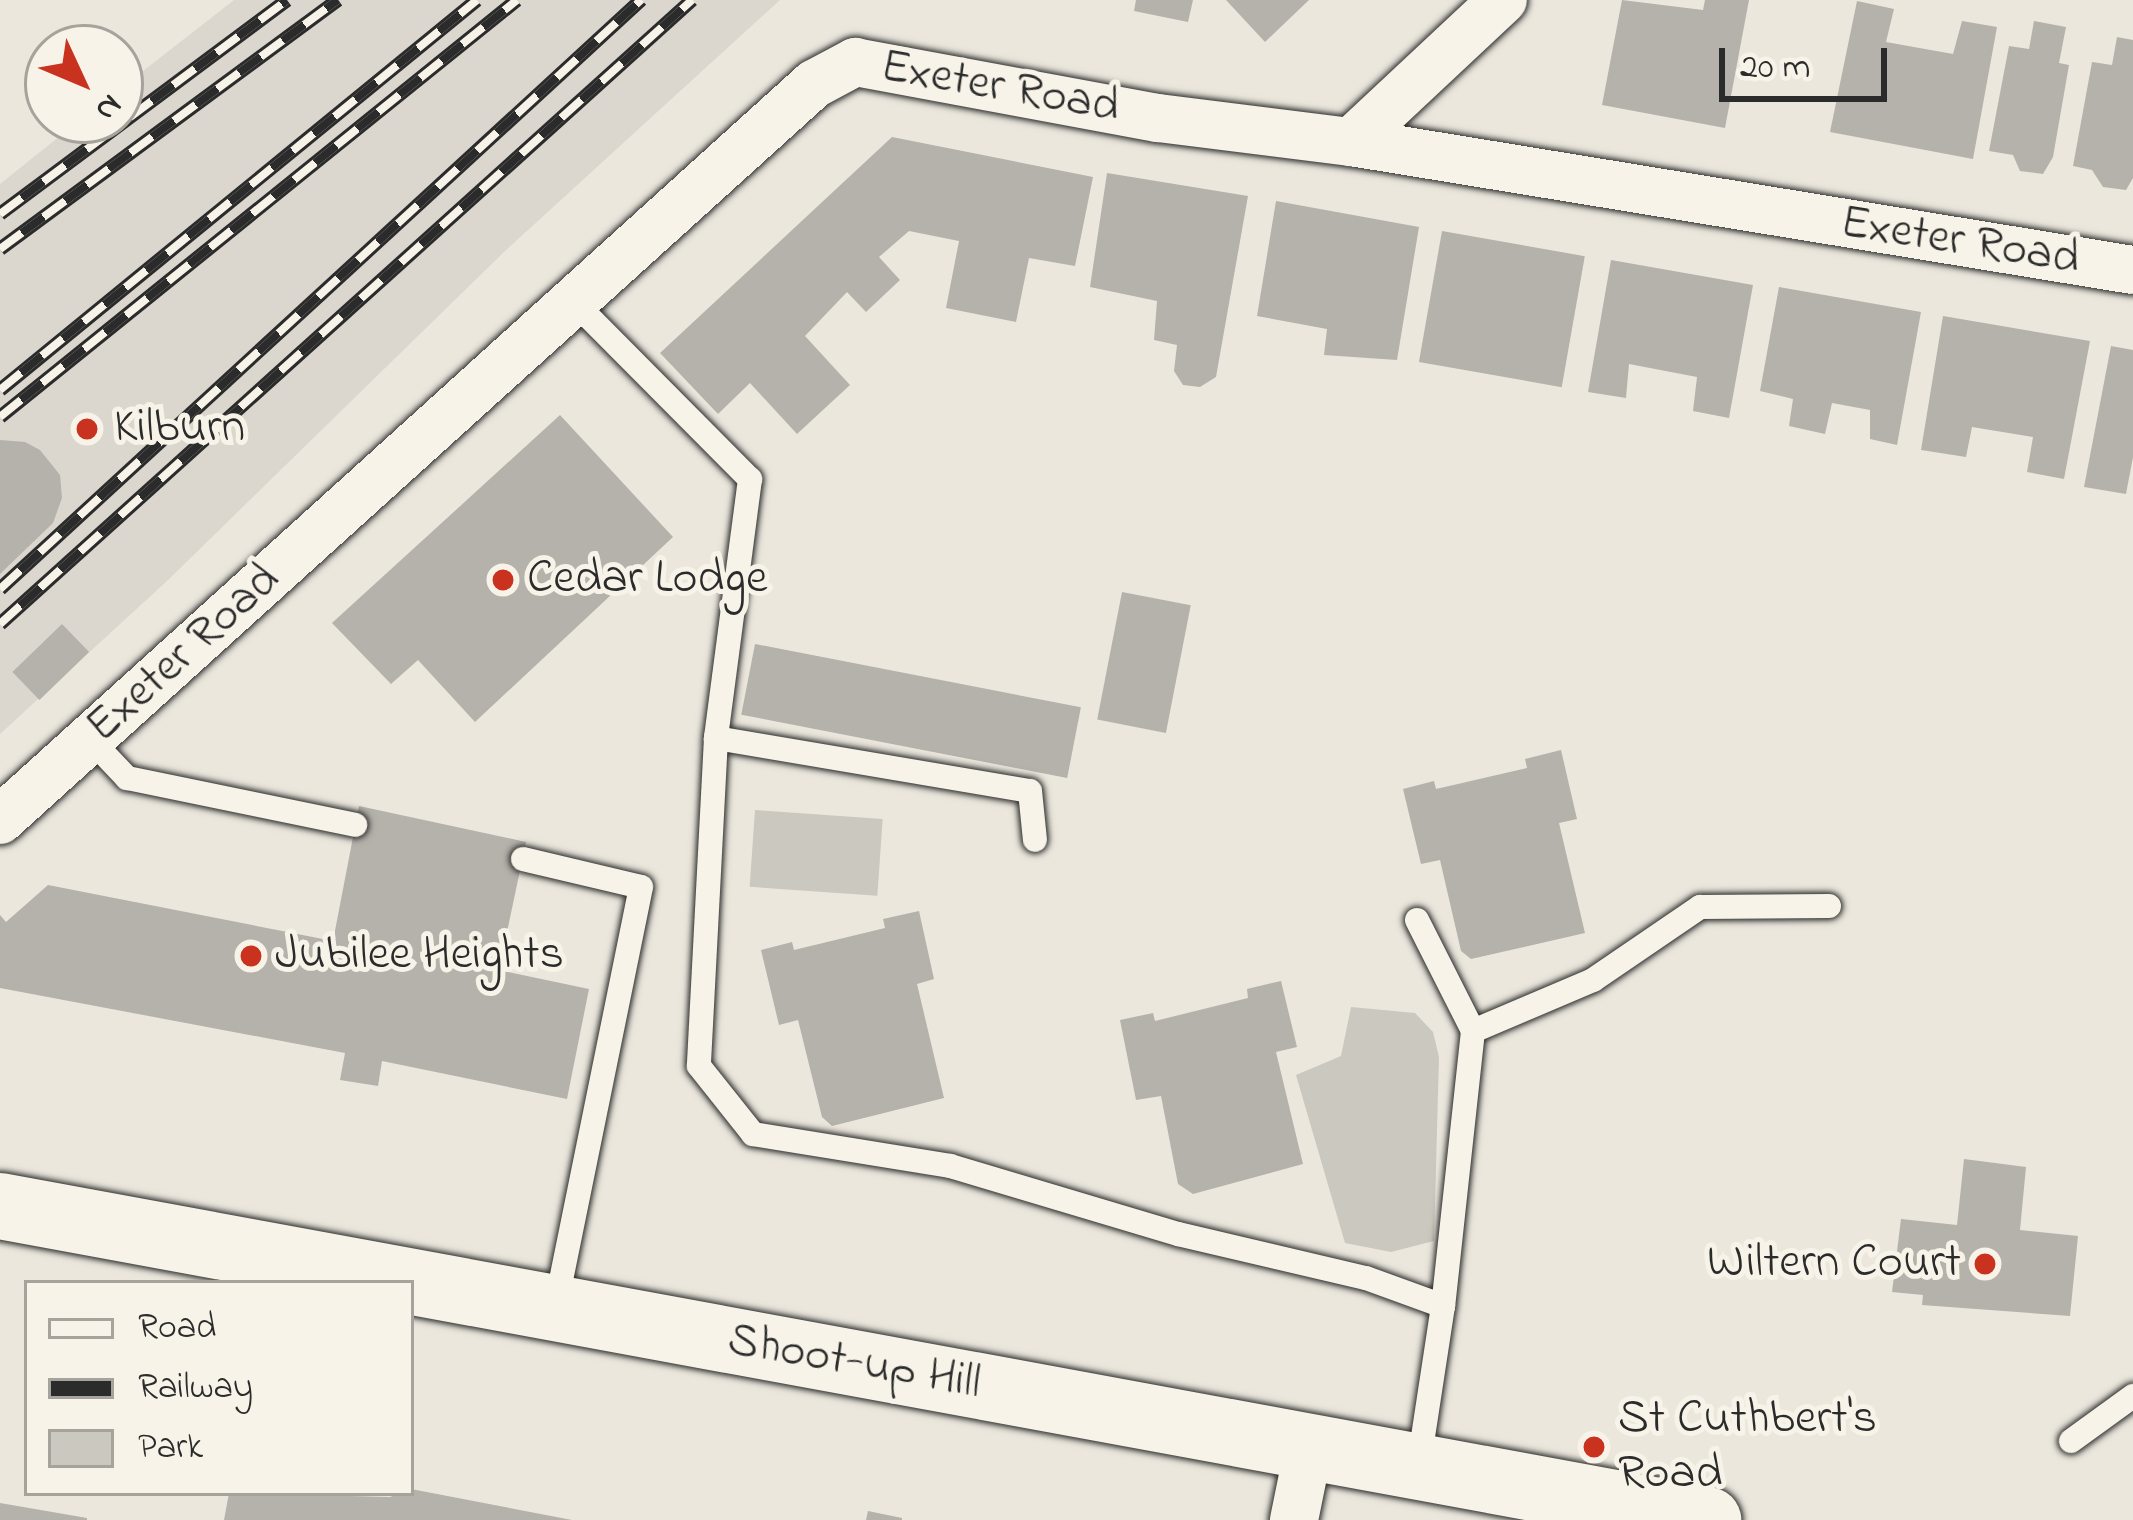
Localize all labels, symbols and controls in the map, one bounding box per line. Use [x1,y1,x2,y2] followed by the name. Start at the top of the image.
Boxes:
[24,24,144,144] north arrow
[1725,24,1893,98] scale bar
[876,39,1124,137] street label: Exeter Road
[1740,42,1810,95] text: 20 m
[83,82,133,132] text: N
[1836,195,2084,289] street label: Exeter Road
[114,400,245,458] place label: Kilburn
[71,413,103,445] marker: Kilburn
[527,551,767,609] place label: Cedar Lodge
[75,552,293,756] street label: Exeter Road
[490,567,516,593] marker: Cedar Lodge
[275,927,564,985] place label: Jubilee Heights
[238,943,264,969] marker: Jubilee Heights
[1707,1235,1961,1293] place label: Wiltern Court
[1972,1251,1998,1277] marker: Wiltern Court
[24,1280,414,1496] legend
[138,1302,216,1355] text: Road
[723,1312,985,1414] street label: Shoot-up Hill
[138,1362,253,1415] text: Railway
[1618,1390,1877,1503] place label: St Cuthbert's Road
[138,1422,203,1475] text: Park
[1581,1434,1607,1460] marker: St Cuthbert's Road

